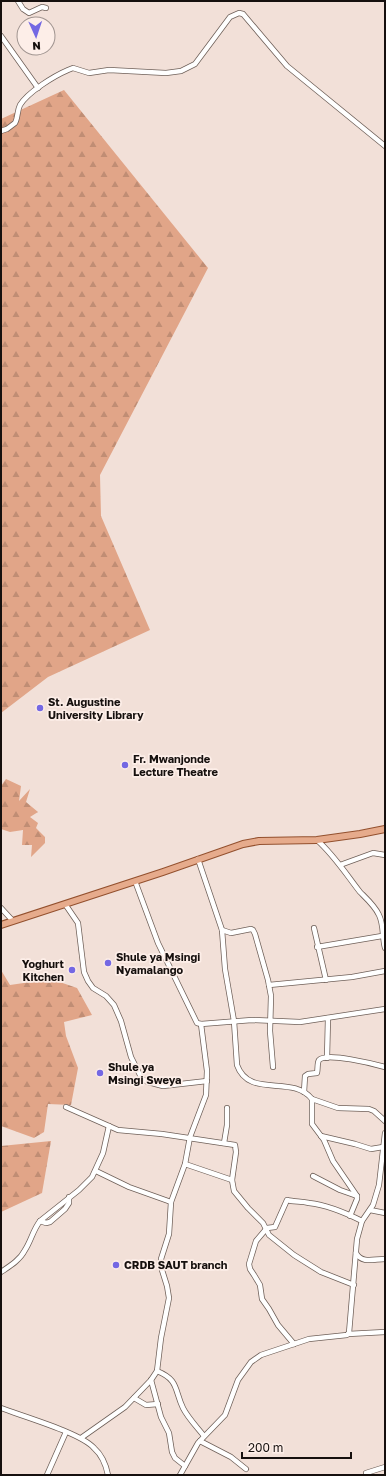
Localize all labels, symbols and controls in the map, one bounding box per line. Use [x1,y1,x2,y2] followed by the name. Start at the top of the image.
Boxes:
[16,16,56,56] north arrow
[32,40,41,53] text: N
[48,695,144,721] place label: St. Augustine University Library
[35,703,45,713] marker: St. Augustine University Library
[133,752,219,778] place label: Fr. Mwanjonde Lecture Theatre
[120,760,130,770] marker: Fr. Mwanjonde Lecture Theatre
[116,950,200,976] place label: Shule ya Msingi Nyamalango
[22,957,65,983] place label: Yoghurt Kitchen
[103,958,113,968] marker: Shule ya Msingi Nyamalango
[67,965,77,975] marker: Yoghurt Kitchen
[108,1060,181,1086] place label: Shule ya Msingi Sweya
[95,1068,105,1078] marker: Shule ya Msingi Sweya
[124,1258,228,1271] place label: CRDB SAUT branch
[111,1260,121,1270] marker: CRDB SAUT branch
[242,1434,351,1460] scale bar
[248,1440,283,1455] text: 200 m

